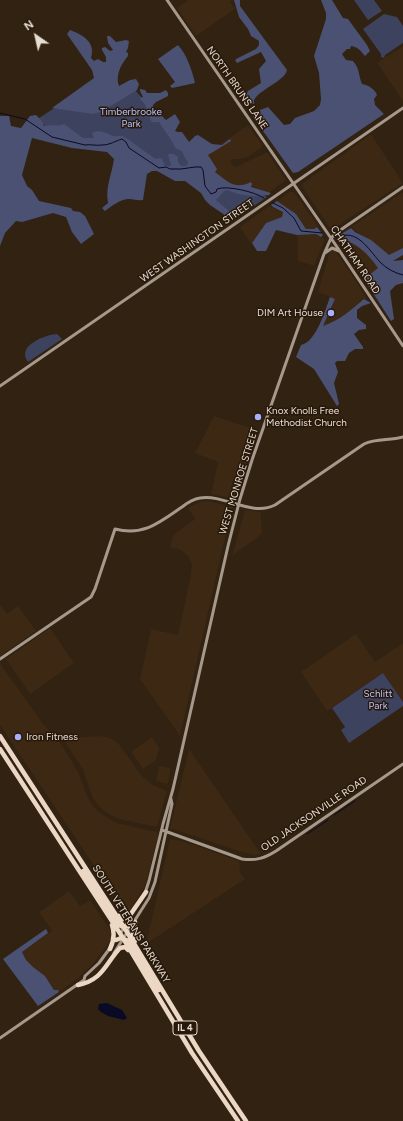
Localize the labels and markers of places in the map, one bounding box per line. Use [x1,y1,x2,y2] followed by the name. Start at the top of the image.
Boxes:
[257,307,323,319] place label: DIM Art House
[326,308,336,318] marker: DIM Art House
[266,405,347,428] place label: Knox Knolls Free Methodist Church
[253,412,263,422] marker: Knox Knolls Free Methodist Church
[26,731,78,743] place label: Iron Fitness
[13,732,23,742] marker: Iron Fitness

